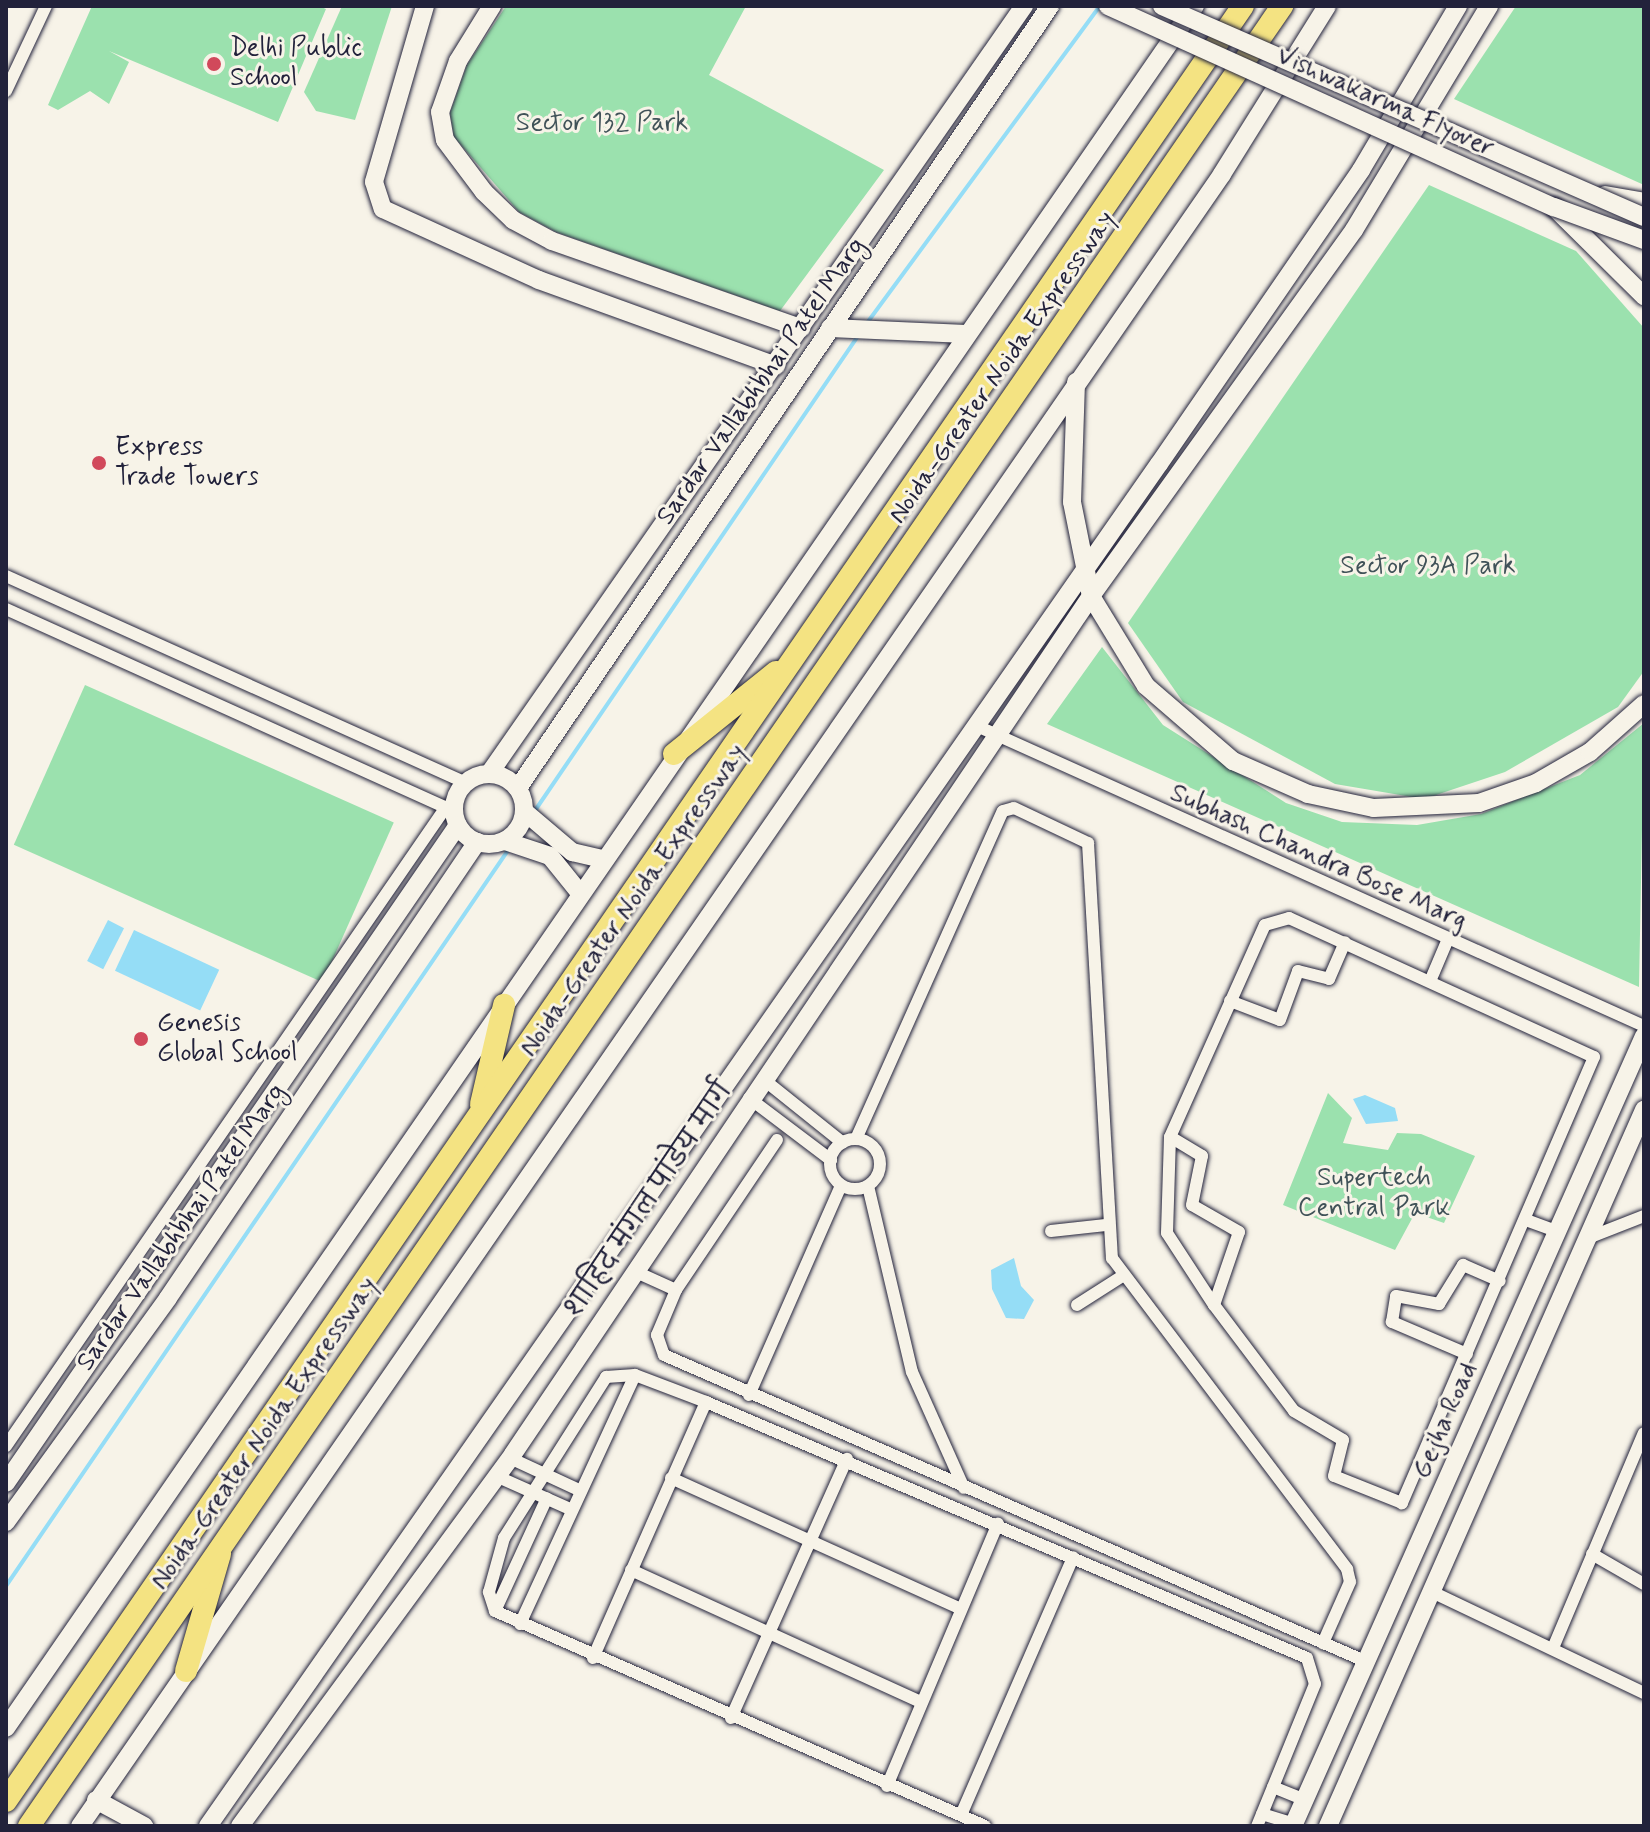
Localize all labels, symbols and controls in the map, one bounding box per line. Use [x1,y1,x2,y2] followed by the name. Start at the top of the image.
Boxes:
[230,33,359,94] place label: Delhi Public School
[1271,41,1499,165] street label: Vishwakarma Flyover
[205,55,223,73] marker: Delhi Public School
[516,108,688,140] park label: Sector 132 Park
[883,206,1123,530] street label: Noida-Greater Noida Expressway
[653,236,871,528] street label: Sardar Vallabhbhai Patel Marg
[115,432,259,494] place label: Express Trade Towers
[90,454,108,472] marker: Express Trade Towers
[1340,551,1516,583] park label: Sector 93A Park
[514,739,754,1063] street label: Noida-Greater Noida Expressway
[1165,779,1471,937] street label: Subhash Chandra Bose Marg
[157,1008,299,1070] place label: Genesis Global School
[132,1030,150,1048] marker: Genesis Global School
[560,1077,740,1325] street label: शाहिद मंगल पांडेय मार्ग
[73,1082,291,1374] street label: Sardar Vallabhbhai Patel Marg
[1301,1163,1447,1224] park label: Supertech Central Park
[145,1272,385,1596] street label: Noida-Greater Noida Expressway
[1407,1358,1485,1484] street label: Gejha Road

